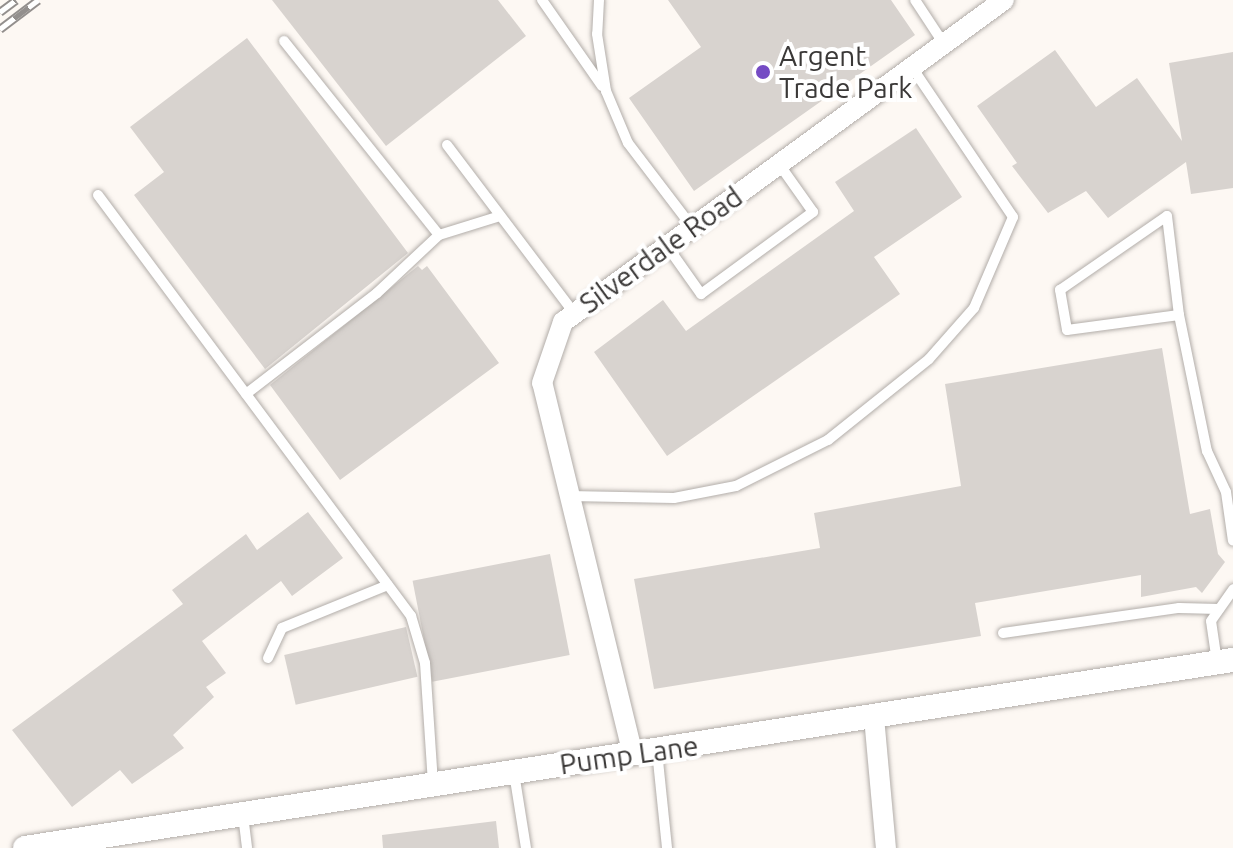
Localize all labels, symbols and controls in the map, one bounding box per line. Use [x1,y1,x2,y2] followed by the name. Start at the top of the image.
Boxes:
[779,39,912,105] place label: Argent Trade Park
[754,63,772,81] marker: Argent Trade Park
[573,180,749,320] street label: Silverdale Road
[557,729,701,781] street label: Pump Lane

